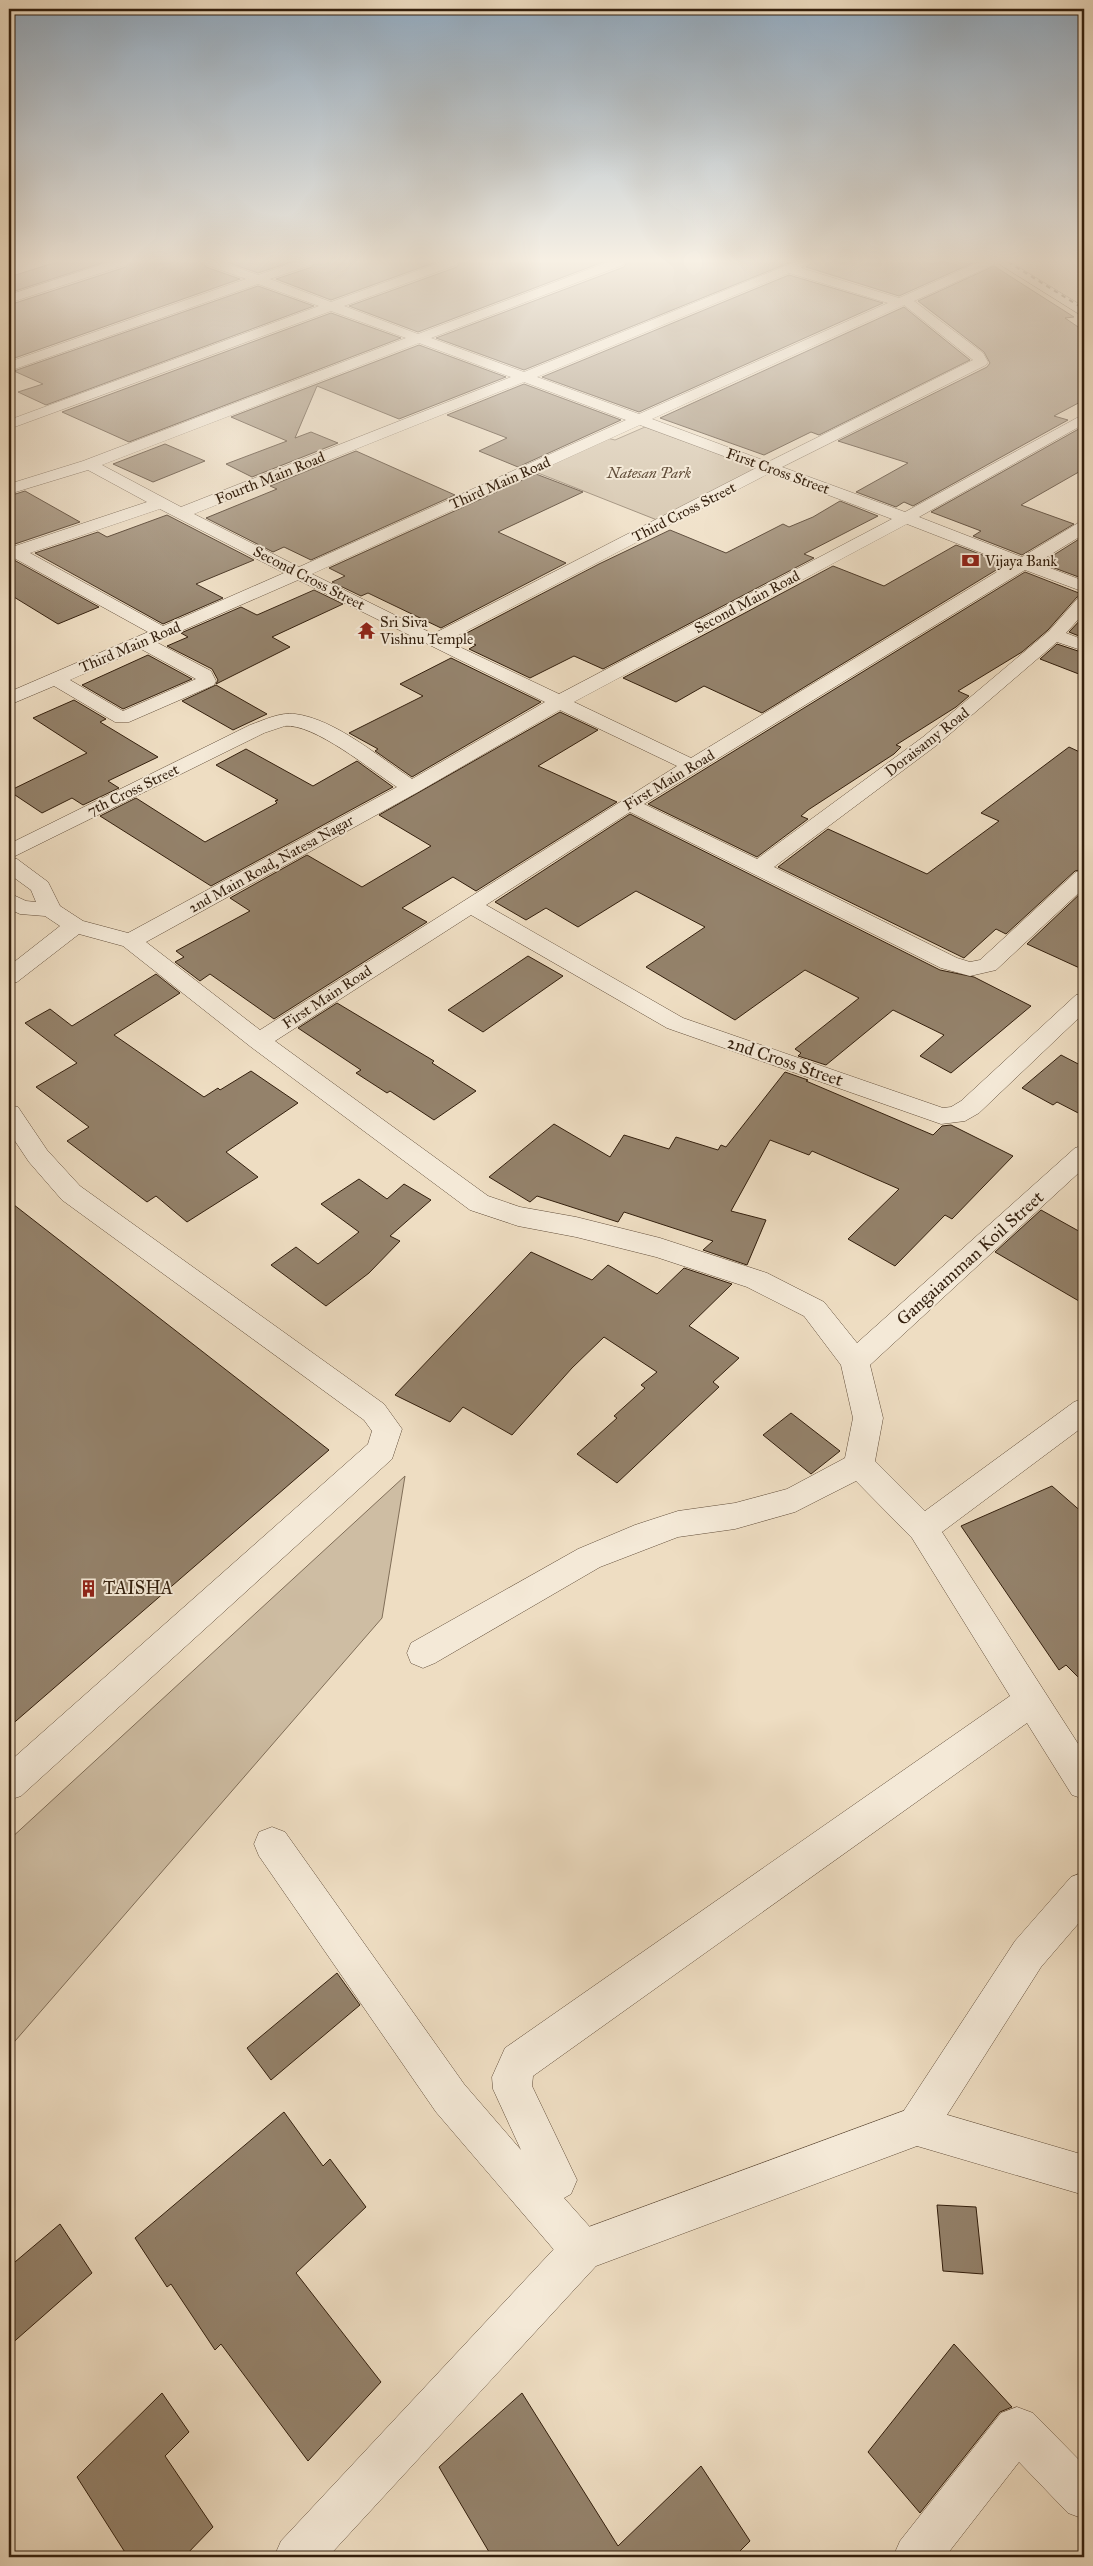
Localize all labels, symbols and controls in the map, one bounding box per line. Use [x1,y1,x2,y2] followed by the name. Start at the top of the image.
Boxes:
[724,444,833,498] street label: First Cross Street
[212,448,328,508] street label: Fourth Main Road
[447,453,554,513] street label: Third Main Road
[606,464,691,482] park label: Natesan Park
[629,478,739,546] street label: Third Cross Street
[250,542,368,614] street label: Second Cross Street
[961,551,981,571] bank icon: Vijaya Bank
[984,552,1057,570] place label: Vijaya Bank
[691,566,803,637] street label: Second Main Road
[379,613,473,648] place label: Sri Siva Vishnu Temple
[77,617,184,676] street label: Third Main Road
[356,621,376,641] temple icon: Sri Siva Vishnu Temple
[881,703,973,780] street label: Doraisamy Road
[620,746,718,814] street label: First Main Road
[84,760,182,820] street label: 7th Cross Street
[185,811,357,917] street label: 2nd Main Road, Natesa Nagar
[279,961,375,1033] street label: First Main Road
[724,1031,847,1091] street label: 2nd Cross Street
[892,1186,1049,1331] street label: Gangaiamman Koil Street
[103,1577,173,1599] place label: TAISHA
[79,1578,99,1598] building icon: TAISHA

